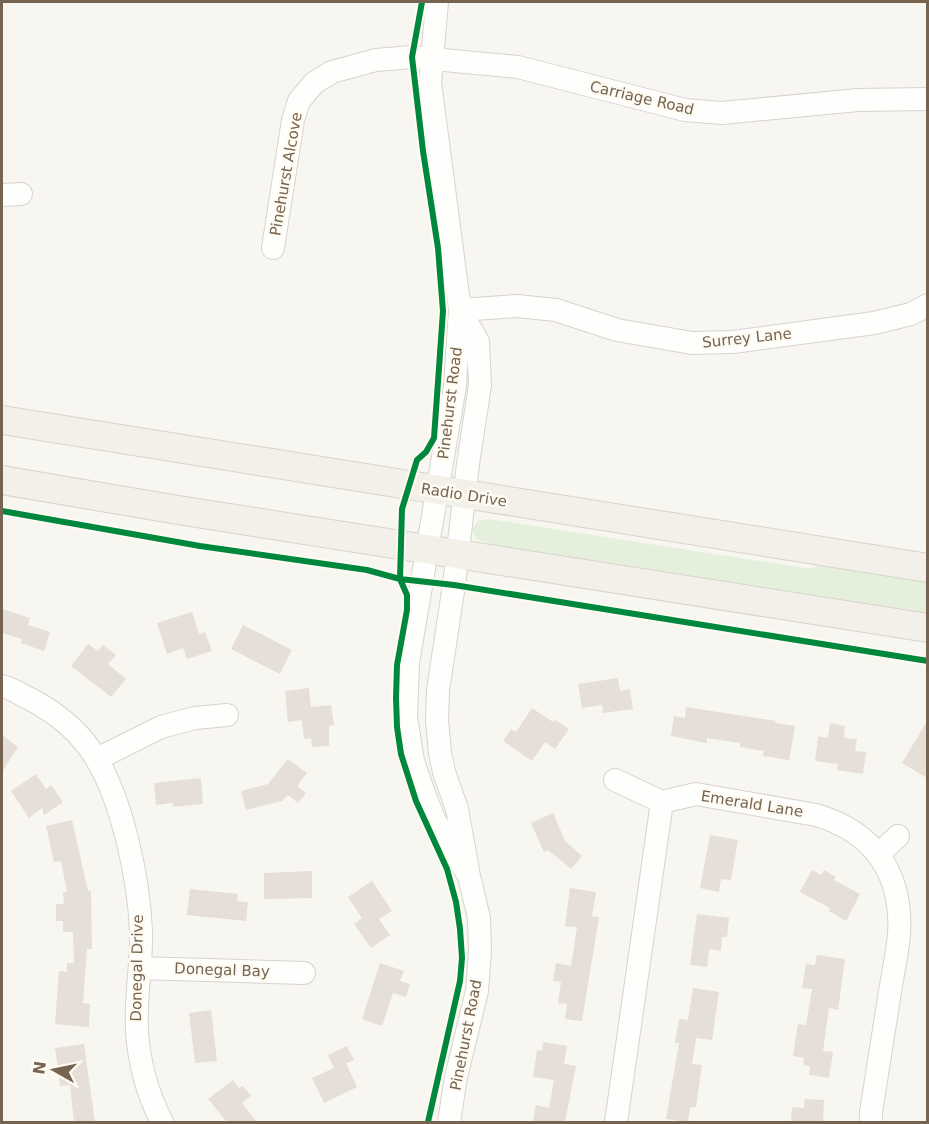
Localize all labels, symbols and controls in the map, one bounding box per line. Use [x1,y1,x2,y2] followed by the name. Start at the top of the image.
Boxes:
[588,77,696,119] street label: Carriage Road
[266,111,306,237] street label: Pinehurst Alcove
[701,324,793,352] street label: Surrey Lane
[434,346,466,460] street label: Pinehurst Road
[420,479,508,511] street label: Radio Drive
[700,787,804,821] street label: Emerald Lane
[127,914,147,1022] street label: Donegal Drive
[174,959,270,981] street label: Donegal Bay
[446,978,486,1092] street label: Pinehurst Road
[24,1040,84,1100] north arrow
[29,1060,50,1076] text: N

